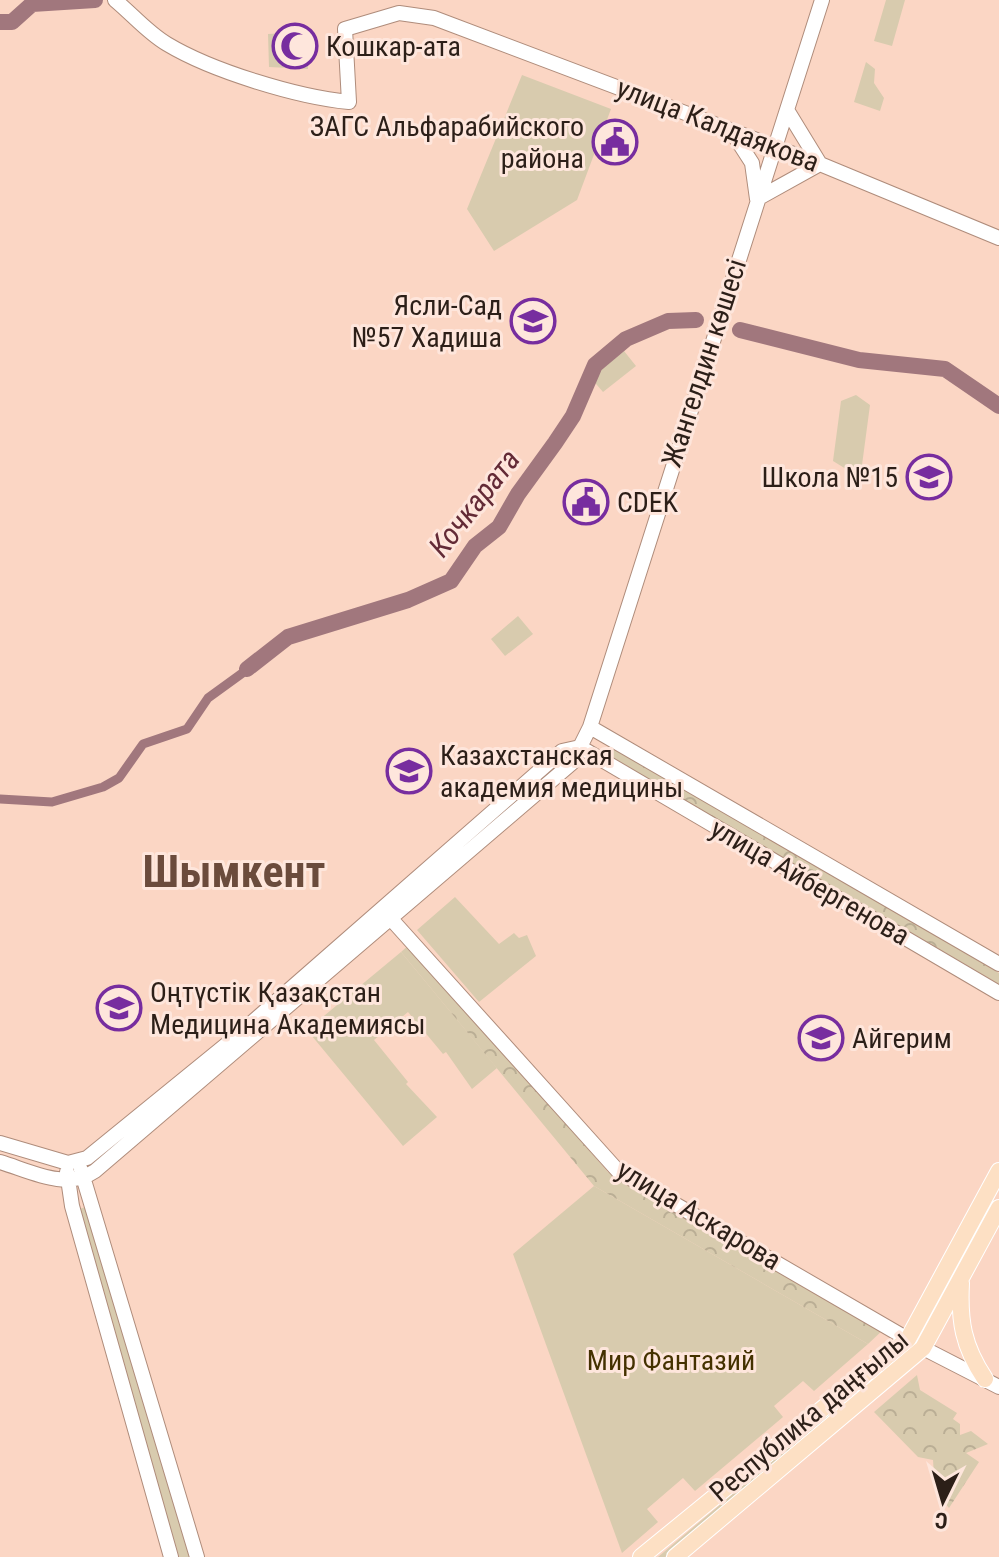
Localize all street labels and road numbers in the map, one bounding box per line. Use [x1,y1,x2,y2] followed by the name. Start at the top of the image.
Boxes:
[612,71,824,179] street label: улица Калдаякова
[655,255,753,471] street label: Жангелдин көшесі
[705,812,915,952] street label: улица Айбергенова
[611,1153,787,1277] street label: улица Аскарова
[703,1323,915,1509] street label: Республика даңғылы

